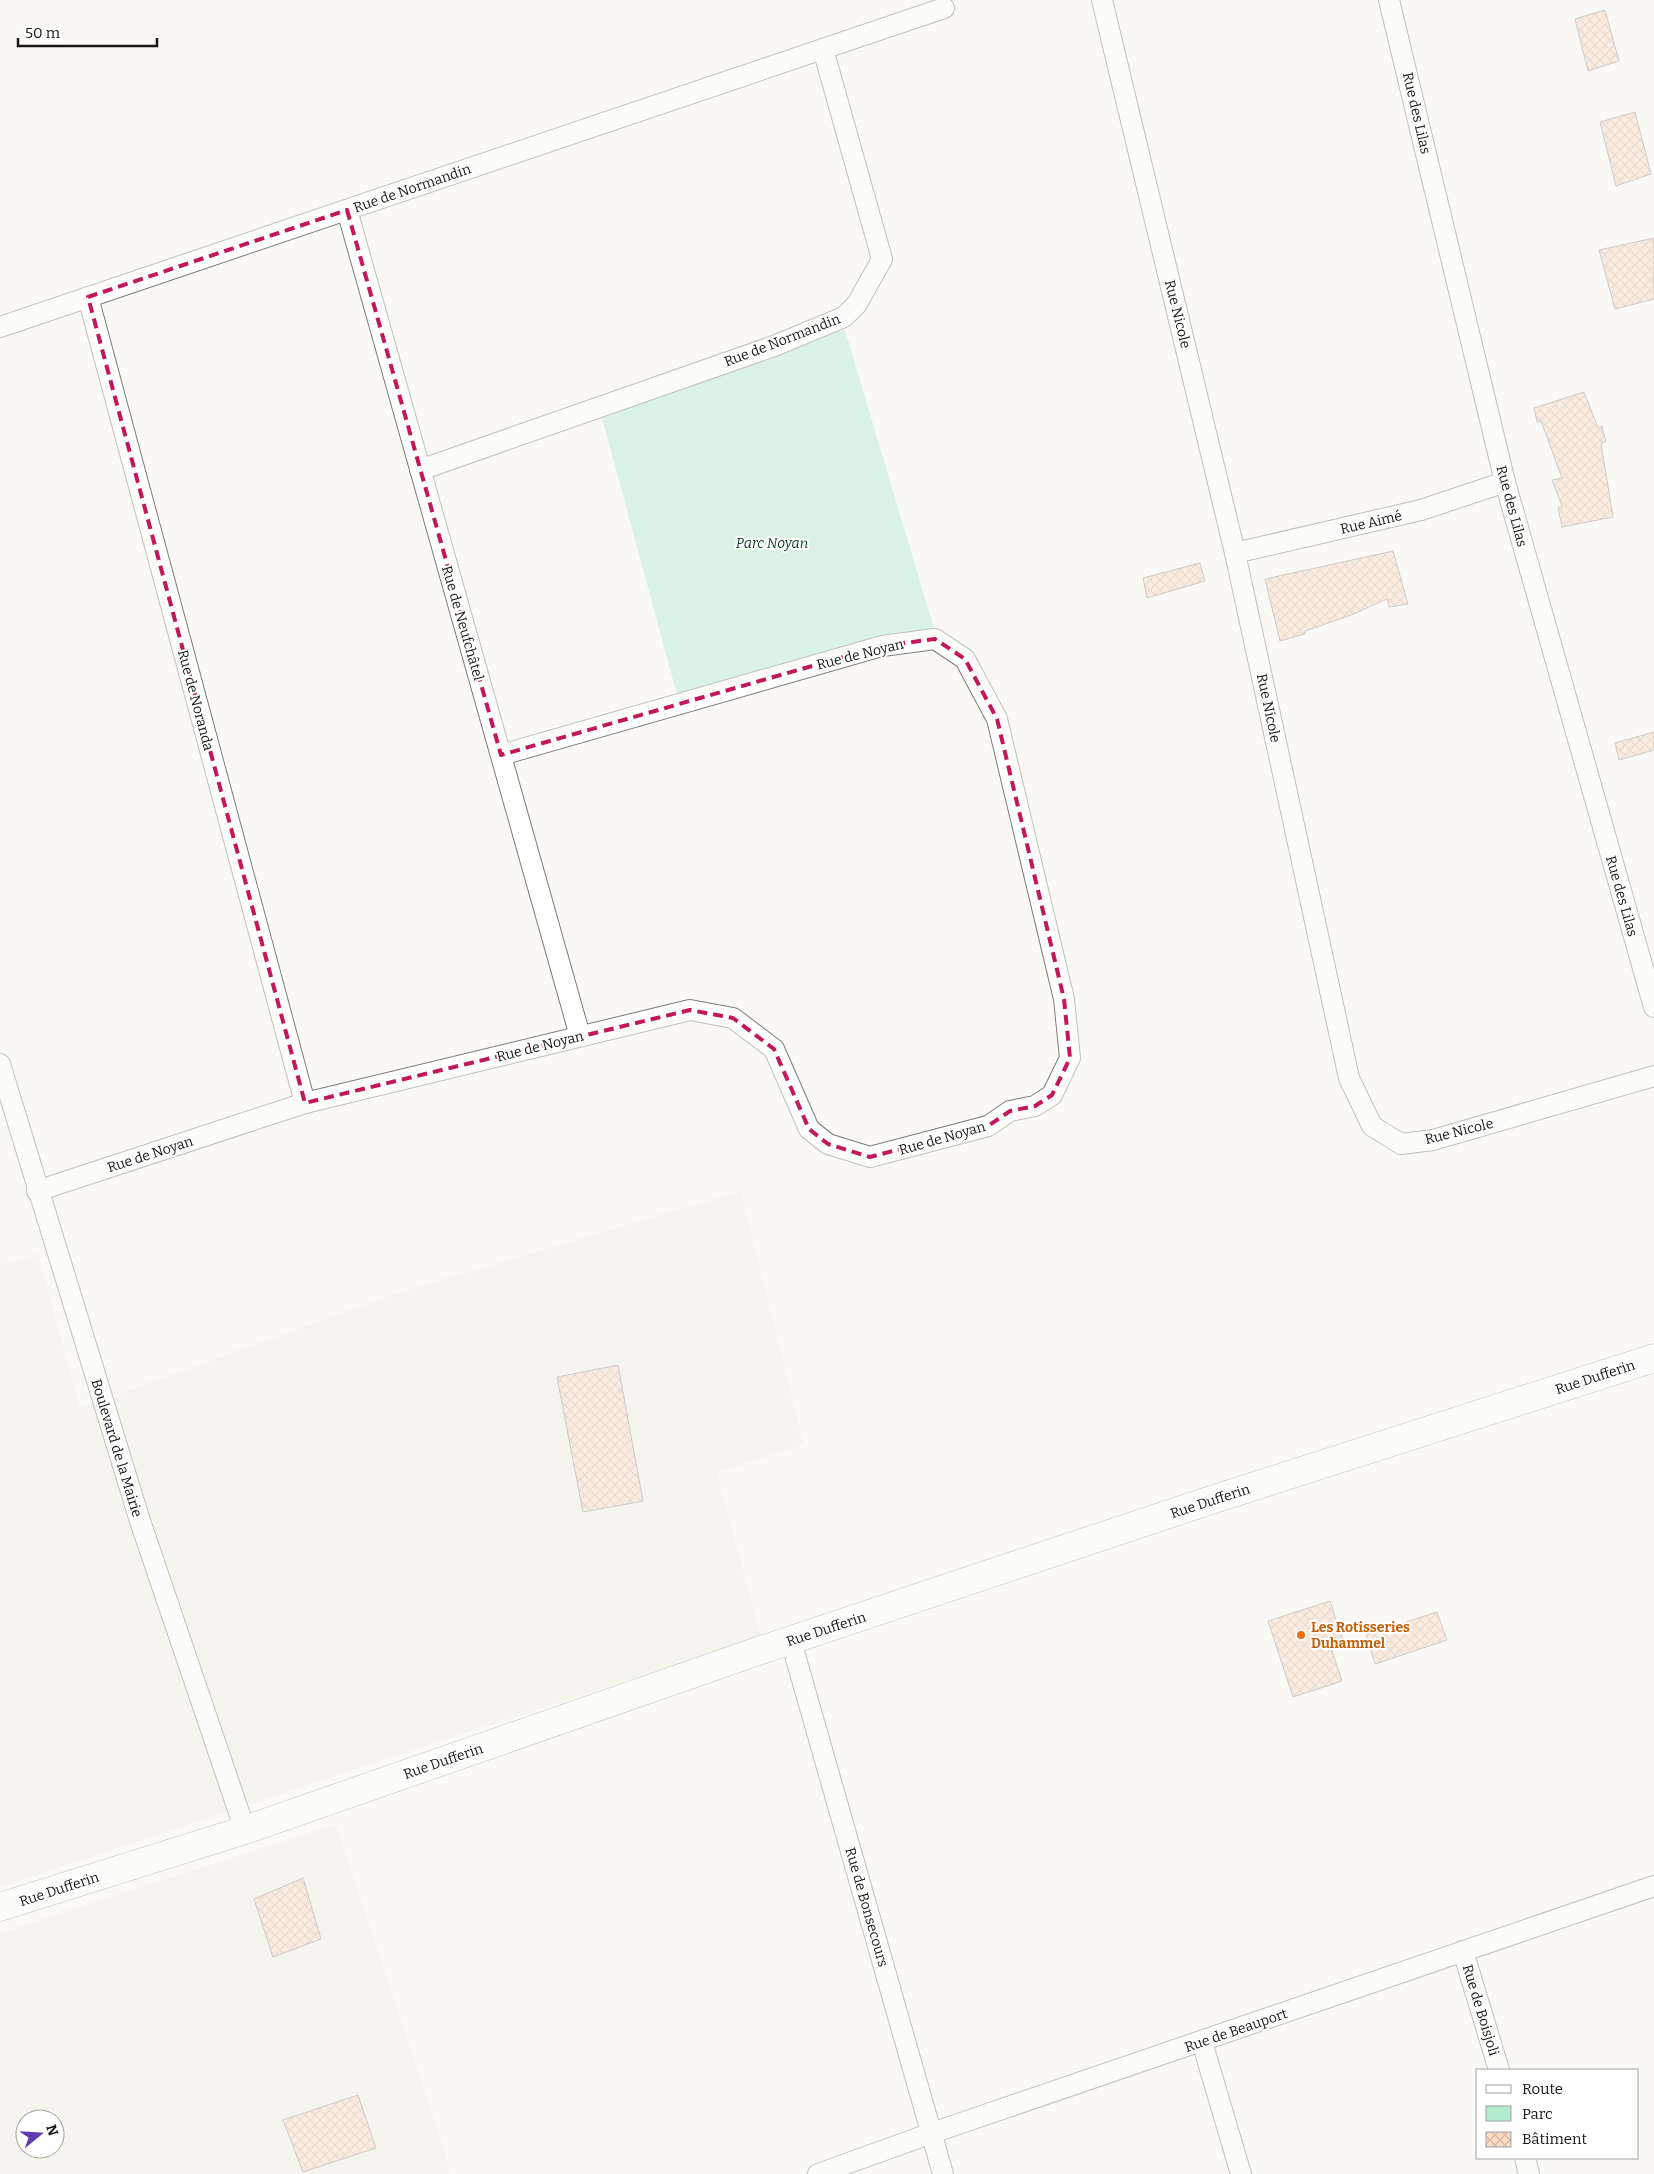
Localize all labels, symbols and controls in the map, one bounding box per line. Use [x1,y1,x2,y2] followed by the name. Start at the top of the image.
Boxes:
[18,15,156,47] scale bar
[25,24,61,42] text: 50 m
[1399,71,1434,156] street label: Rue des Lilas
[351,160,473,217] street label: Rue de Normandin
[1161,278,1194,350] street label: Rue Nicole
[722,310,843,370] street label: Rue de Normandin
[1493,464,1531,549] street label: Rue des Lilas
[1339,507,1404,538] street label: Rue Aimé
[736,535,808,552] park label: Parc Noyan
[438,564,487,683] street label: Rue de Neufchâtel
[815,635,906,674] street label: Rue de Noyan
[174,648,217,753] street label: Rue de Noranda
[1253,672,1284,744] street label: Rue Nicole
[1602,854,1641,939] street label: Rue des Lilas
[495,1027,586,1066] street label: Rue de Noyan
[1423,1115,1495,1148] street label: Rue Nicole
[897,1118,987,1159] street label: Rue de Noyan
[105,1133,195,1176] street label: Rue de Noyan
[1553,1357,1637,1398] street label: Rue Dufferin
[87,1377,146,1519] street label: Boulevard de la Mairie
[1168,1481,1252,1522] street label: Rue Dufferin
[784,1609,868,1650] street label: Rue Dufferin
[1311,1619,1410,1652] place label: Les Rotisseries Duhammel
[1295,1629,1307,1641] marker: Les Rotisseries Duhammel
[401,1740,485,1783] street label: Rue Dufferin
[841,1846,892,1969] street label: Rue de Bonsecours
[17,1869,101,1910] street label: Rue Dufferin
[1459,1962,1502,2058] street label: Rue de Boisjoli
[1183,2005,1290,2056] street label: Rue de Beauport
[1476,2069,1639,2159] legend
[1522,2080,1563,2098] text: Route
[1522,2105,1553,2123] text: Parc
[15,2109,65,2159] north arrow
[42,2122,62,2138] text: N
[1522,2130,1587,2148] text: Bâtiment

